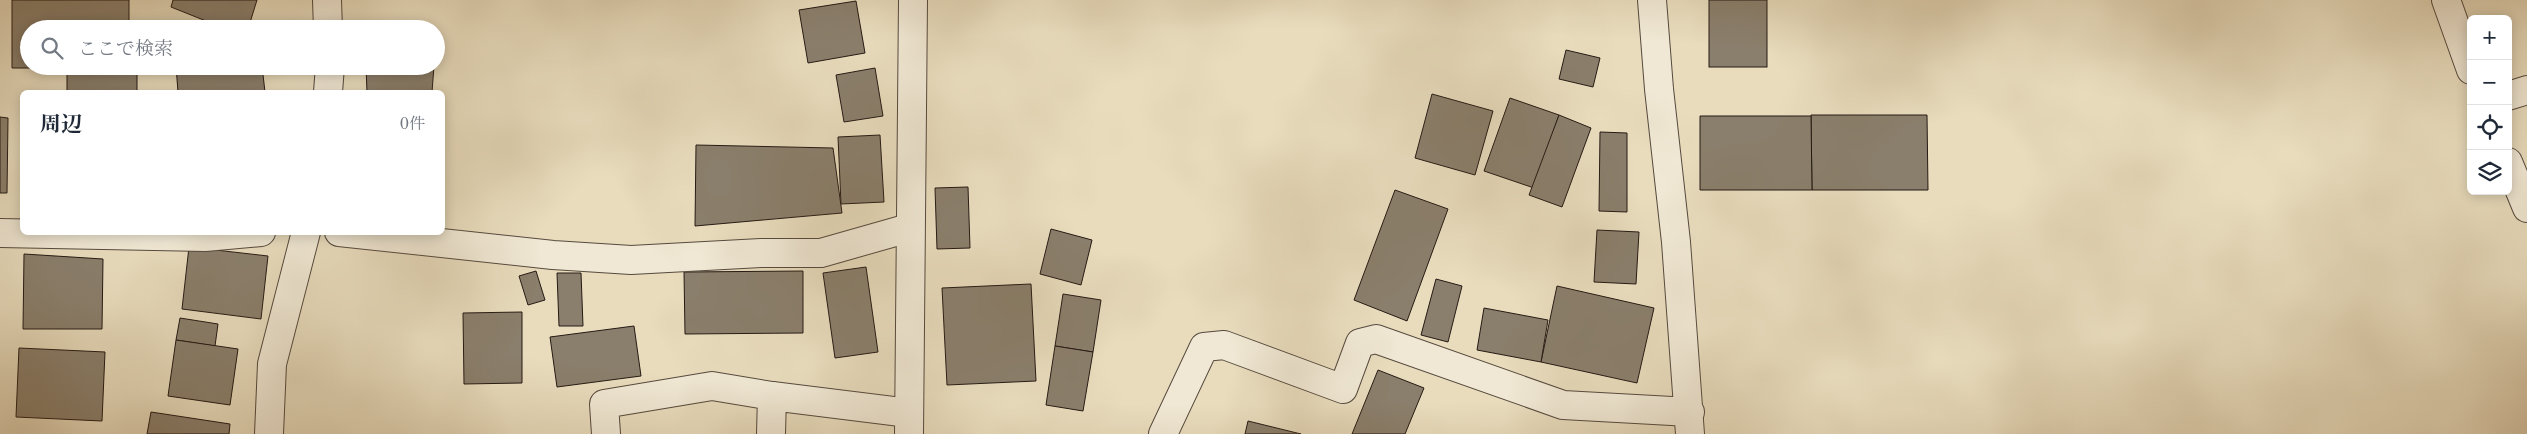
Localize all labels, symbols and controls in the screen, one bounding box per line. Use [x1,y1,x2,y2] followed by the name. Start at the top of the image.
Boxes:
[2467,15,2512,195] map controls
[2467,15,2512,60] button: +
[20,20,445,75] search box
[38,34,66,62] icon: search
[78,41,173,60] text: ここで検索
[2467,60,2512,105] button: −
[2467,105,2512,150] button: locate
[40,115,82,136] text: 周辺
[400,117,425,133] text: 0件
[2467,150,2512,195] button: layers

